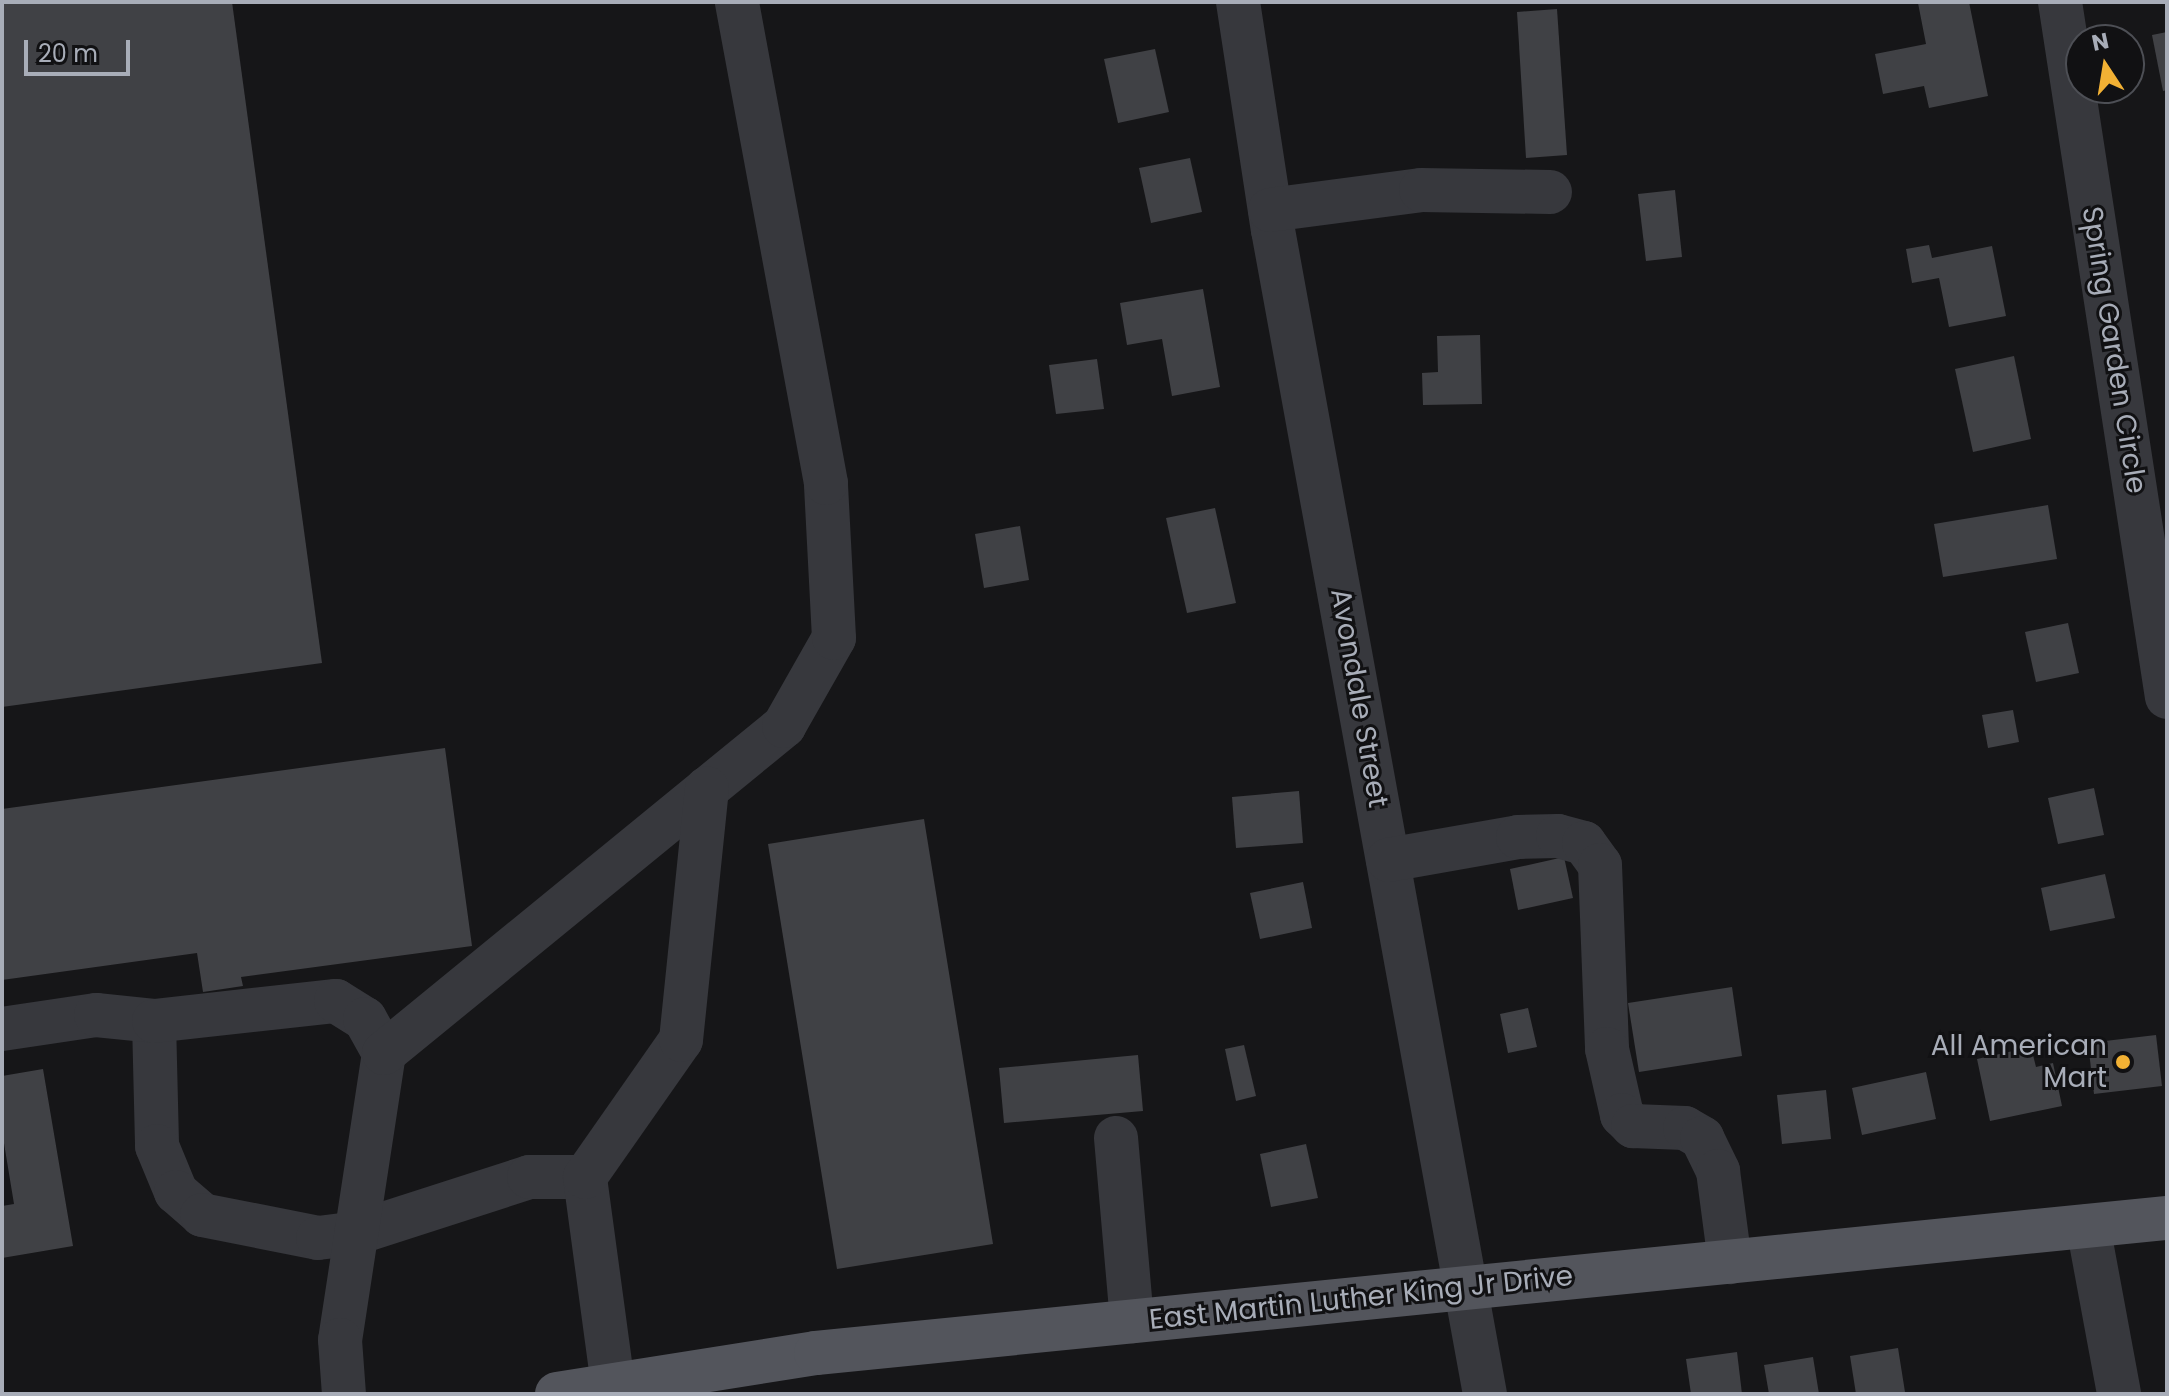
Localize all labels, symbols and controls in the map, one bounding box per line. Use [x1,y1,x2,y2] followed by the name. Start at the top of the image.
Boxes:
[28,24,134,74] scale bar
[2065,24,2145,104] north arrow
[2089,25,2112,59] text: N
[38,37,98,70] text: 20 m
[2075,204,2153,496] street label: Spring Garden Circle
[1323,586,1395,810] street label: Avondale Street
[1931,1029,2107,1095] place label: All American Mart
[2114,1053,2132,1071] marker: All American Mart
[1147,1259,1575,1337] street label: East Martin Luther King Jr Drive

